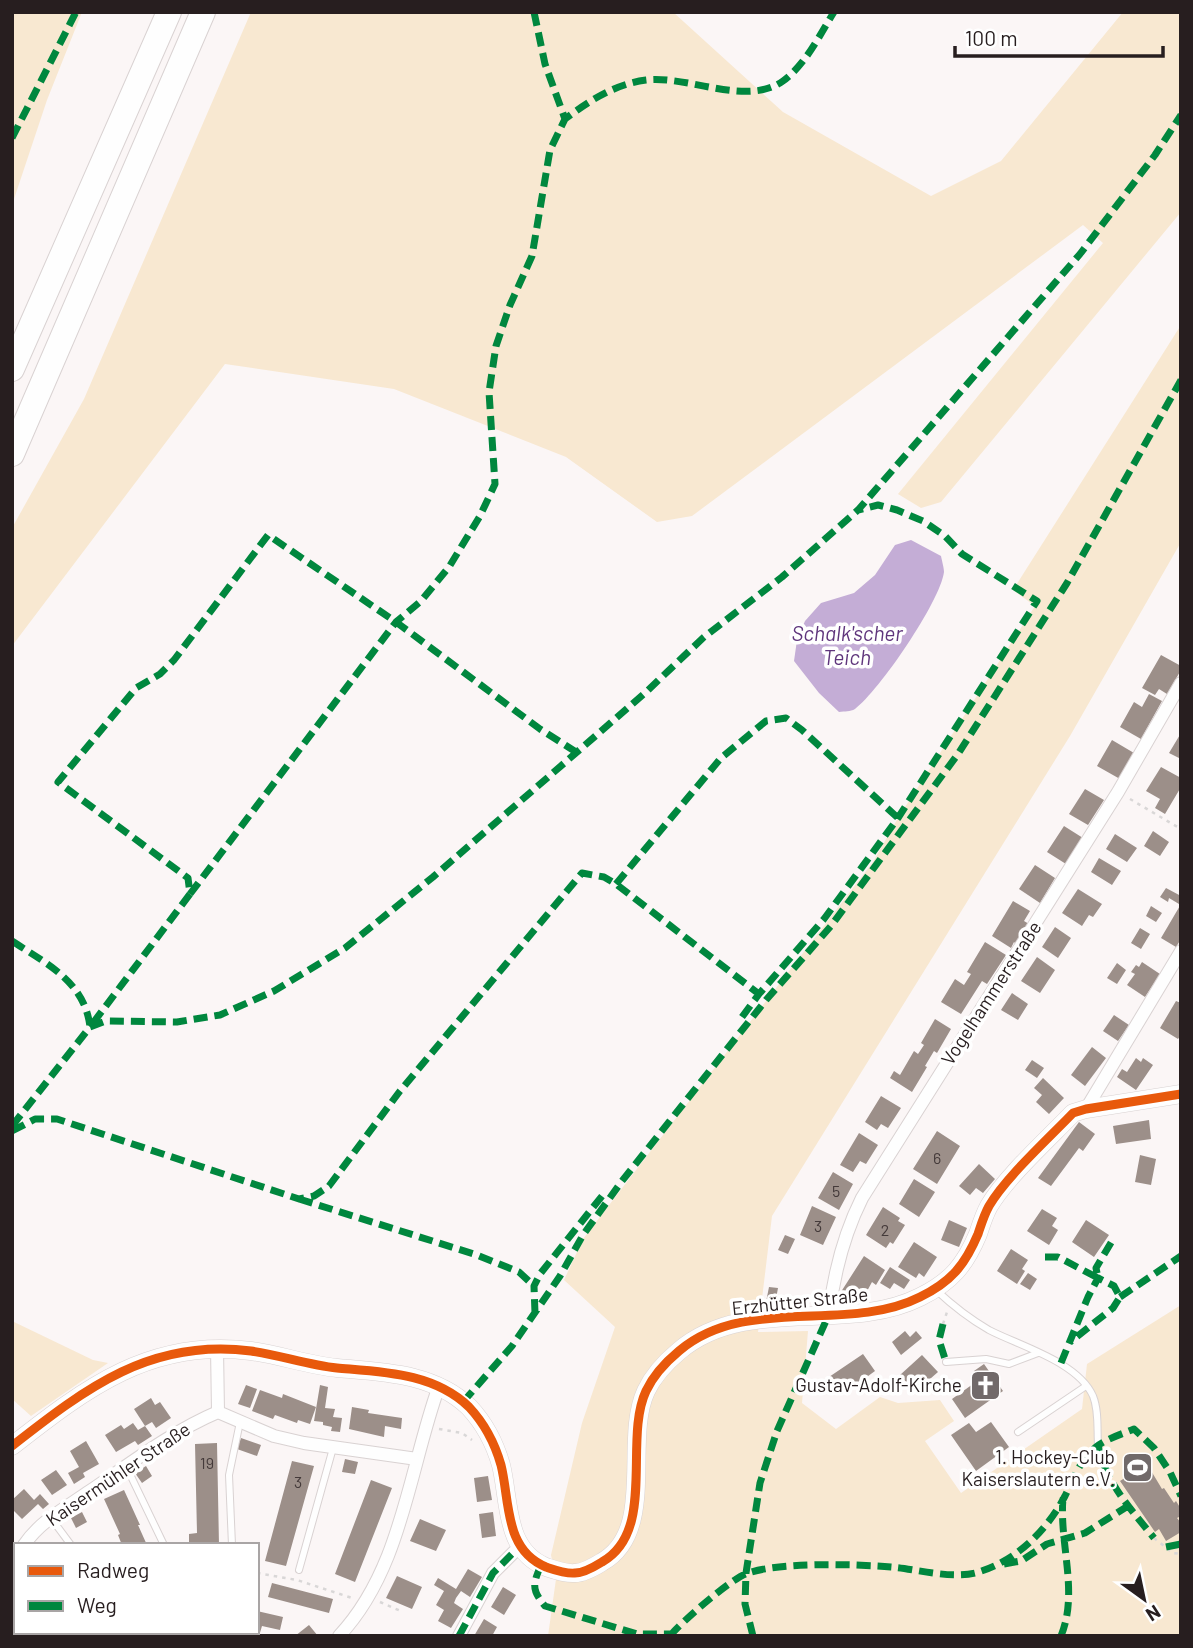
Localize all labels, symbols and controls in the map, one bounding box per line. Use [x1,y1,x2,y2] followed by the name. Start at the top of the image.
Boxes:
[955,14,1163,58] scale bar
[965,25,1018,50] text: 100 m
[791,620,903,669] water label: Schalk'scher Teich
[935,916,1046,1069] street label: Vogelhammerstraße
[933,1148,941,1167] house number: 6
[832,1181,840,1200] house number: 5
[814,1216,822,1235] house number: 3
[881,1220,889,1239] house number: 2
[731,1282,869,1319] street label: Erzhütter Straße
[968,1368,1002,1402] church icon: Gustav-Adolf-Kirche
[795,1373,962,1396] place label: Gustav-Adolf-Kirche
[41,1417,194,1530] street label: Kaisermühler Straße
[962,1445,1115,1490] place label: 1. Hockey-Club Kaiserslautern e.V.
[1121,1451,1155,1485] sports icon: 1. Hockey-Club Kaiserslautern e.V.
[200,1453,214,1472] house number: 19
[294,1472,302,1491] house number: 3
[14,1543,259,1634] legend
[77,1557,149,1582] text: Radweg
[1109,1564,1179,1634] north arrow
[77,1592,117,1617] text: Weg
[1142,1601,1165,1627] text: N

